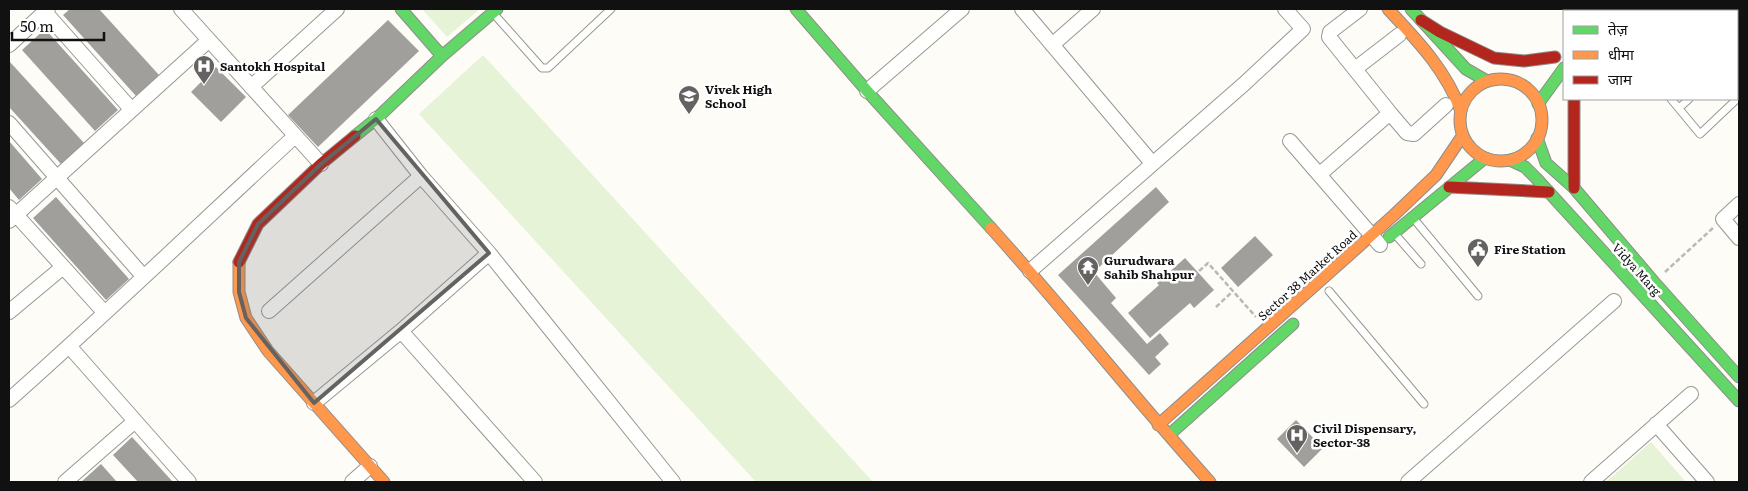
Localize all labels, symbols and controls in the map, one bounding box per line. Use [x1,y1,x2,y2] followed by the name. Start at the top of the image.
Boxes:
[12,10,105,42] scale bar
[1563,10,1738,100] legend
[20,14,54,37] text: 50 m
[1608,17,1629,40] text: तेज़
[1608,42,1635,65] text: धीमा
[192,54,216,85] hospital icon: Santokh Hospital
[220,57,326,75] place label: Santokh Hospital
[1608,67,1633,90] text: जाम
[705,80,772,112] place label: Vivek High School
[677,84,701,115] school or university icon: Vivek High School
[1253,225,1361,324] street label: Sector 38 Market Road
[1466,237,1490,268] public building icon: Fire Station
[1608,239,1666,300] street label: Vidya Marg
[1494,240,1567,258] place label: Fire Station
[1104,251,1195,283] place label: Gurudwara Sahib Shahpur
[1076,255,1100,286] temple icon: Gurudwara Sahib Shahpur
[1313,419,1416,451] place label: Civil Dispensary, Sector-38
[1285,423,1309,454] hospital icon: Civil Dispensary, Sector-38

